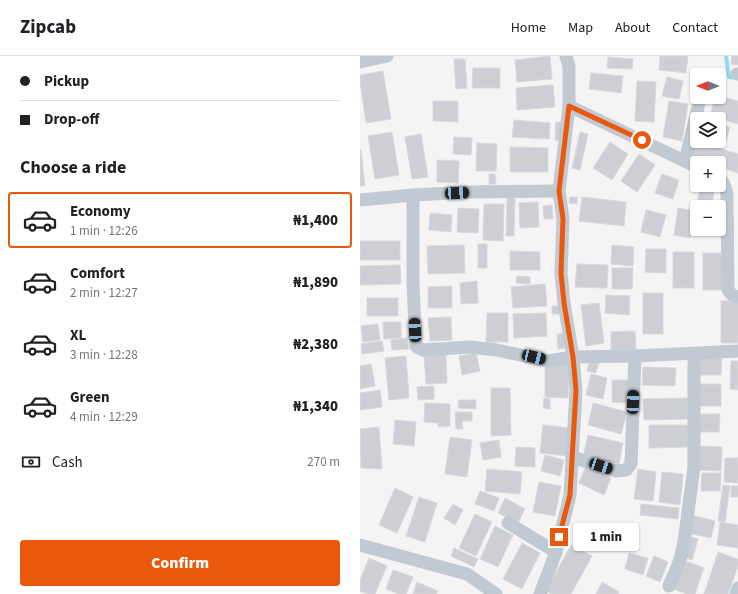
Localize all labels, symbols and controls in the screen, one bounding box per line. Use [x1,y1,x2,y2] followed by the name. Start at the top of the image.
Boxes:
[20,14,76,41] text: Zipcab
[511,18,546,38] text: Home
[568,18,593,38] text: Map
[615,18,650,38] text: About
[672,18,718,38] text: Contact
[690,68,726,104] north arrow
[690,68,726,236] map controls
[44,71,89,92] text: Pickup
[44,109,99,130] text: Drop-off
[690,112,726,148] button: layers
[633,131,651,149] route start
[20,155,126,180] text: Choose a ride
[690,156,726,192] button: +
[445,186,469,200] car
[690,200,726,236] button: −
[70,201,131,222] text: Economy
[22,202,58,238] icon: car
[293,210,338,231] text: ₦1,400
[70,222,138,240] text: 1 min · 12:26
[70,263,125,284] text: Comfort
[22,264,58,300] icon: car
[293,272,338,293] text: ₦1,890
[70,284,138,302] text: 2 min · 12:27
[408,318,422,342] car
[70,325,86,346] text: XL
[22,326,58,362] icon: car
[293,334,338,355] text: ₦2,380
[70,346,138,364] text: 3 min · 12:28
[521,348,547,366] car
[70,387,110,408] text: Green
[22,388,58,424] icon: car
[627,390,639,414] car
[293,396,338,417] text: ₦1,340
[70,408,138,426] text: 4 min · 12:29
[20,451,42,473] icon: cash
[52,452,83,473] text: Cash
[307,453,340,471] text: 270 m
[588,457,614,475] car
[573,523,639,551] callout: 1 min
[550,528,568,546] route end
[590,528,622,546] text: 1 min
[20,540,340,586] button: Confirm

